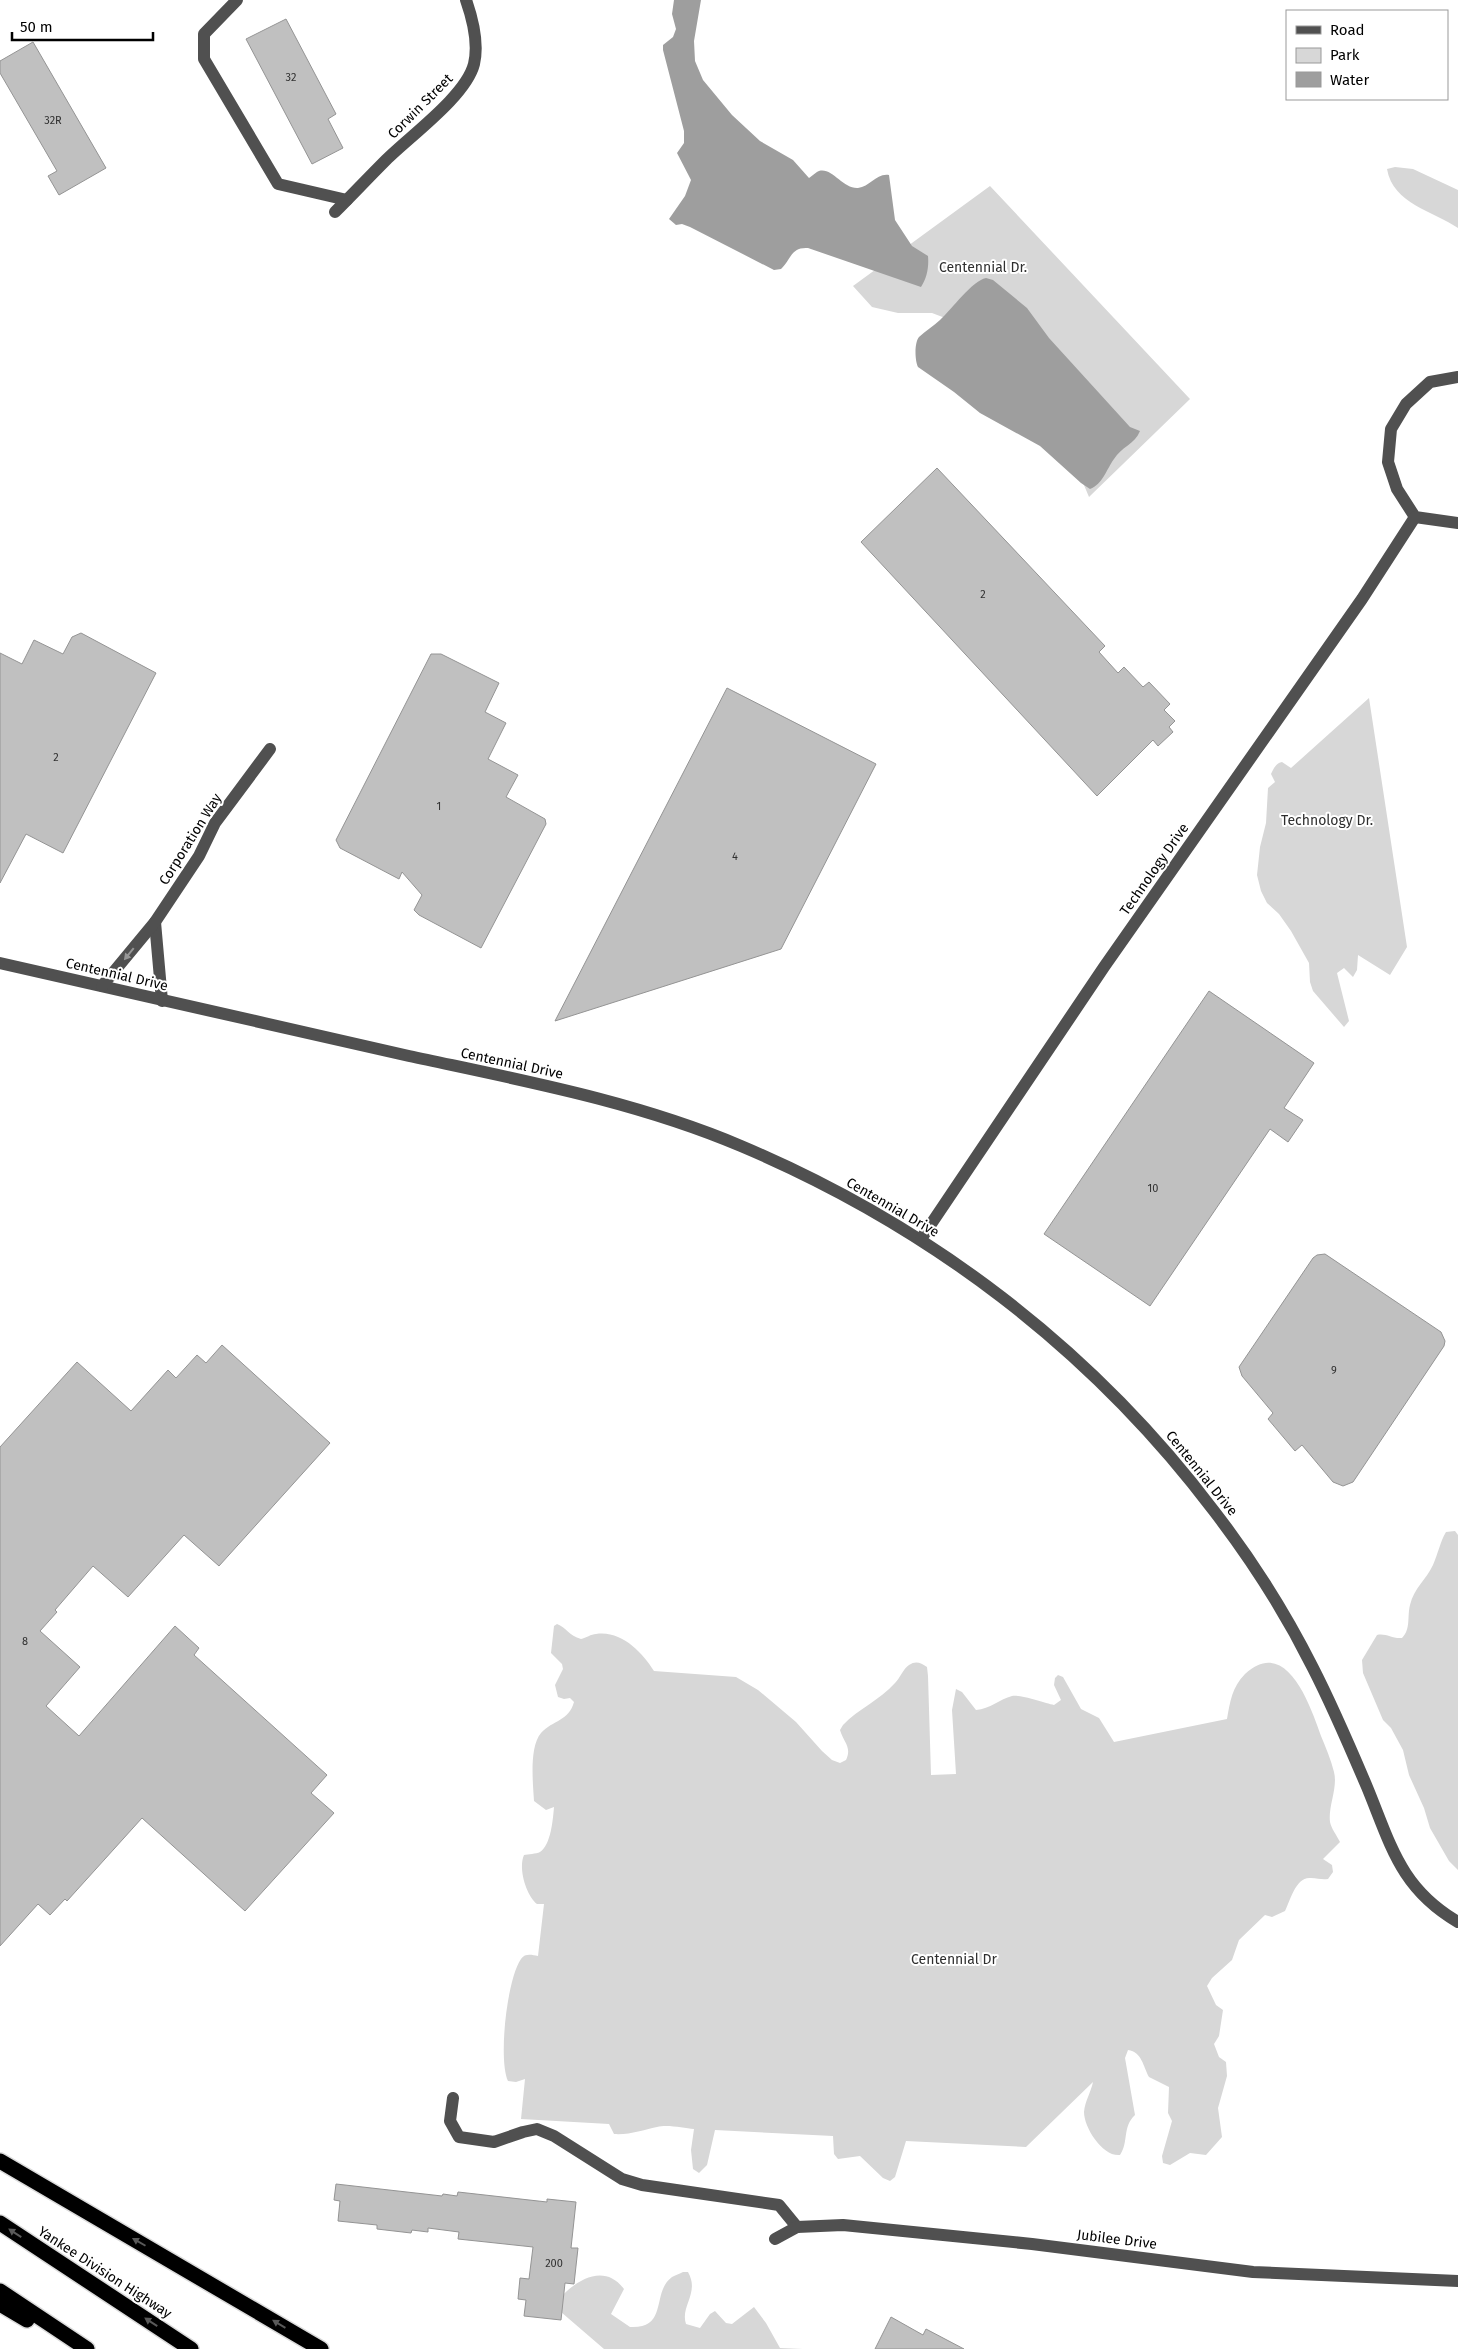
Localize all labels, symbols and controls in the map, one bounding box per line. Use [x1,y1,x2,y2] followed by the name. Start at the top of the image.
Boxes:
[12,10,154,42] scale bar
[1286,10,1448,100] legend
[20,18,53,36] text: 50 m
[1330,21,1365,39] text: Road
[1330,46,1360,64] text: Park
[384,70,457,142] street label: Corwin Street
[286,71,296,84] house number: 32
[1330,71,1369,89] text: Water
[44,114,62,127] house number: 32R
[939,259,1027,276] park label: Centennial Dr.
[980,588,986,601] house number: 2
[53,751,59,764] house number: 2
[155,790,225,888] street label: Corporation Way
[437,800,441,813] house number: 1
[1281,812,1373,829] park label: Technology Dr.
[1116,820,1192,919] street label: Technology Drive
[732,850,738,863] house number: 4
[123,947,134,960] one-way arrow
[64,954,170,995] street label: Centennial Drive
[459,1044,565,1083] street label: Centennial Drive
[843,1174,942,1241] street label: Centennial Drive
[1148,1182,1158,1195] house number: 10
[1331,1364,1337,1377] house number: 9
[1162,1427,1241,1519] street label: Centennial Drive
[22,1635,28,1648] house number: 8
[911,1951,998,1968] park label: Centennial Dr
[35,2223,175,2322] street label: Yankee Division Highway
[1076,2226,1158,2253] street label: Jubilee Drive
[8,2228,22,2238] one-way arrow
[132,2238,147,2246] one-way arrow
[545,2257,563,2270] house number: 200
[144,2317,157,2327] one-way arrow
[273,2320,286,2329] one-way arrow

